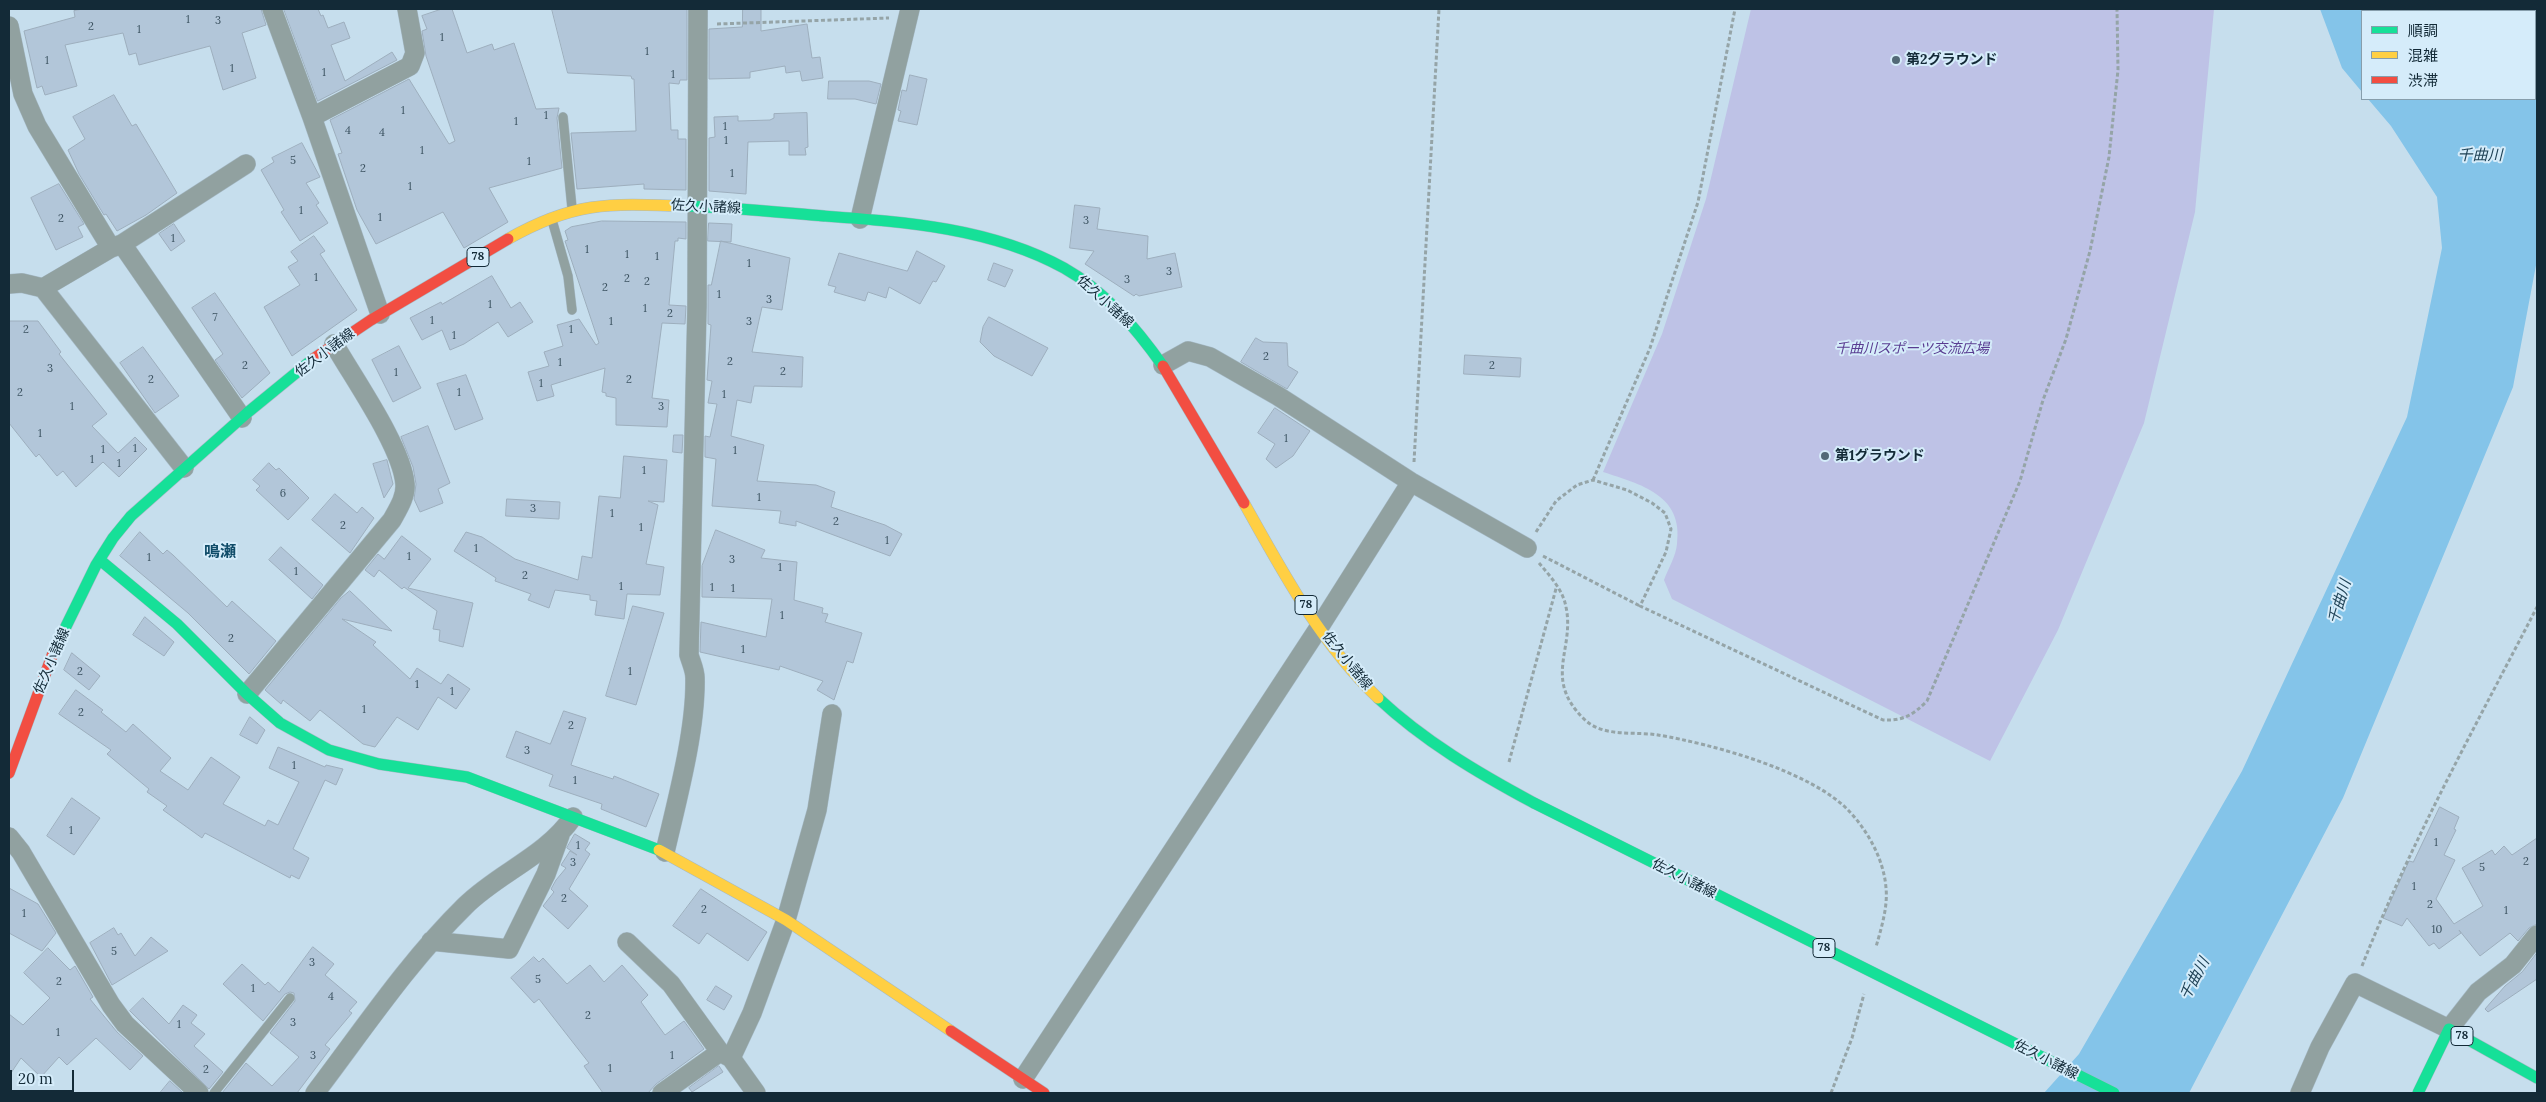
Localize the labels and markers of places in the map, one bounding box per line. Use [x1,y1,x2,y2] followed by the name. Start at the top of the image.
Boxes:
[1906,52,1997,68] place label: 第2グラウンド
[1890,54,1902,66] marker: 第2グラウンド
[1835,448,1925,464] place label: 第1グラウンド
[1819,450,1831,462] marker: 第1グラウンド

